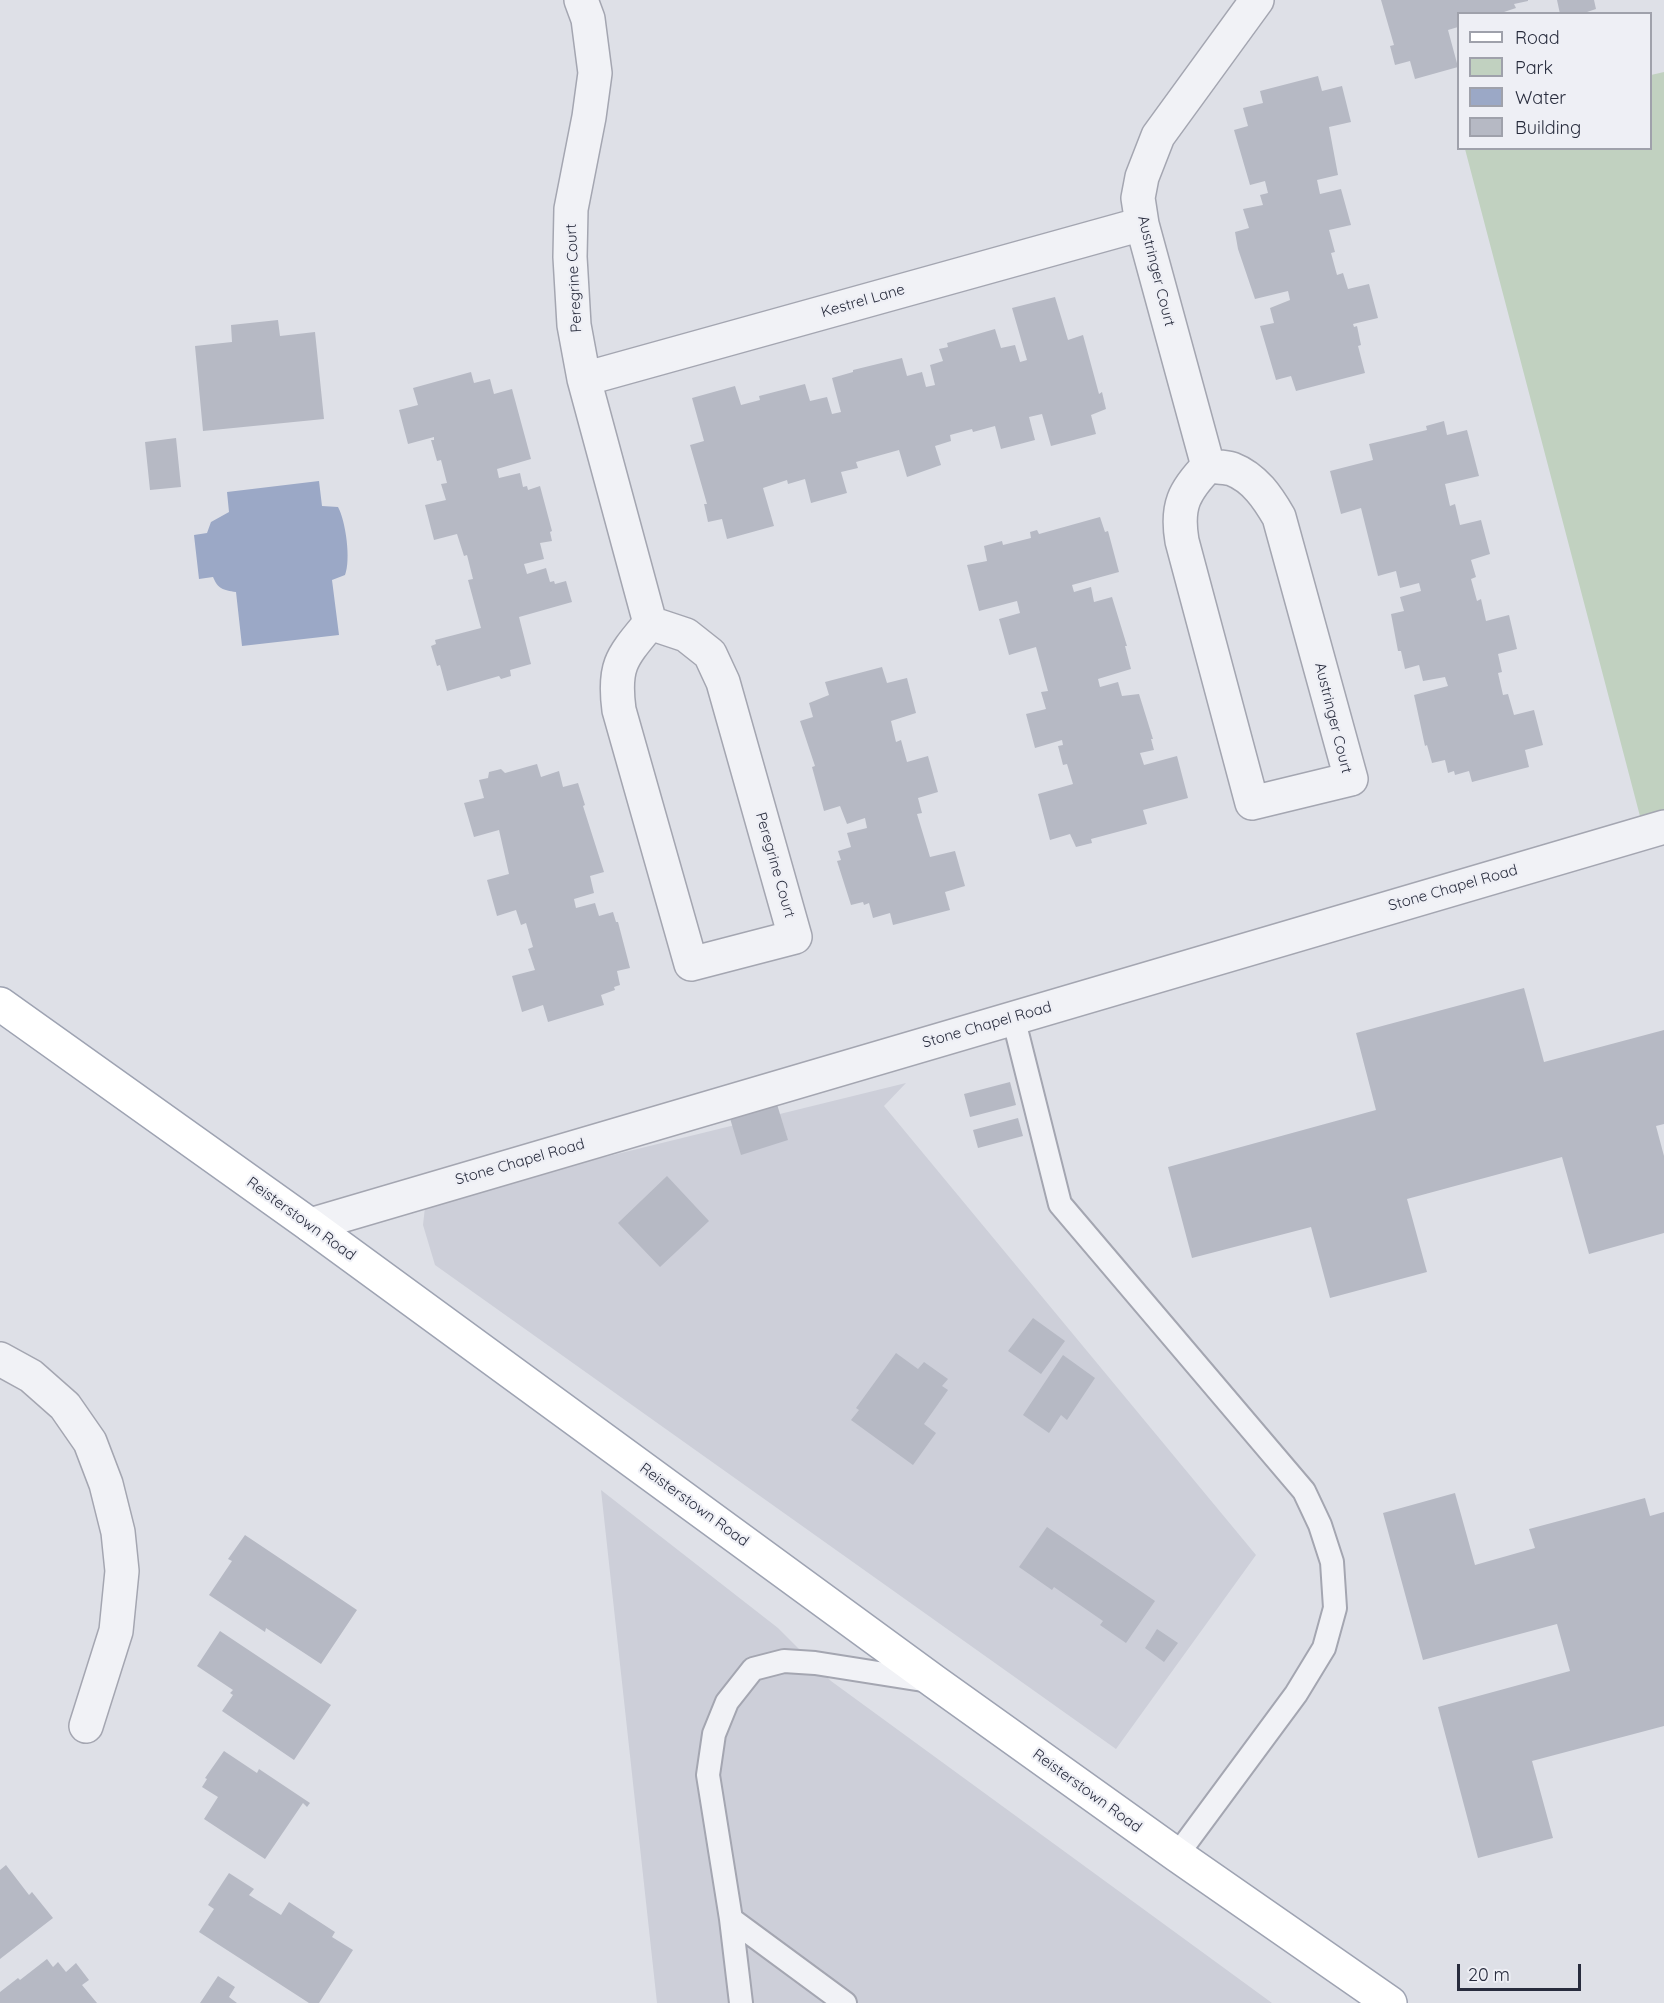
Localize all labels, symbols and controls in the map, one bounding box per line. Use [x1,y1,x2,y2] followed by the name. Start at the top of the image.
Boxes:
[1457,12,1652,150] legend
[1515,26,1560,49] text: Road
[1515,56,1553,79] text: Park
[1515,86,1566,109] text: Water
[1515,116,1581,139] text: Building
[1134,214,1178,328] street label: Austringer Court
[562,223,586,333] street label: Peregrine Court
[819,280,907,322] street label: Kestrel Lane
[1311,661,1355,775] street label: Austringer Court
[751,810,799,920] street label: Peregrine Court
[1386,861,1520,915] street label: Stone Chapel Road
[920,998,1054,1052] street label: Stone Chapel Road
[453,1135,587,1189] street label: Stone Chapel Road
[243,1173,359,1265] street label: Reisterstown Road
[636,1459,752,1551] street label: Reisterstown Road
[1029,1745,1145,1837] street label: Reisterstown Road
[1460,1952,1584,1990] scale bar
[1468,1963,1510,1986] text: 20 m

